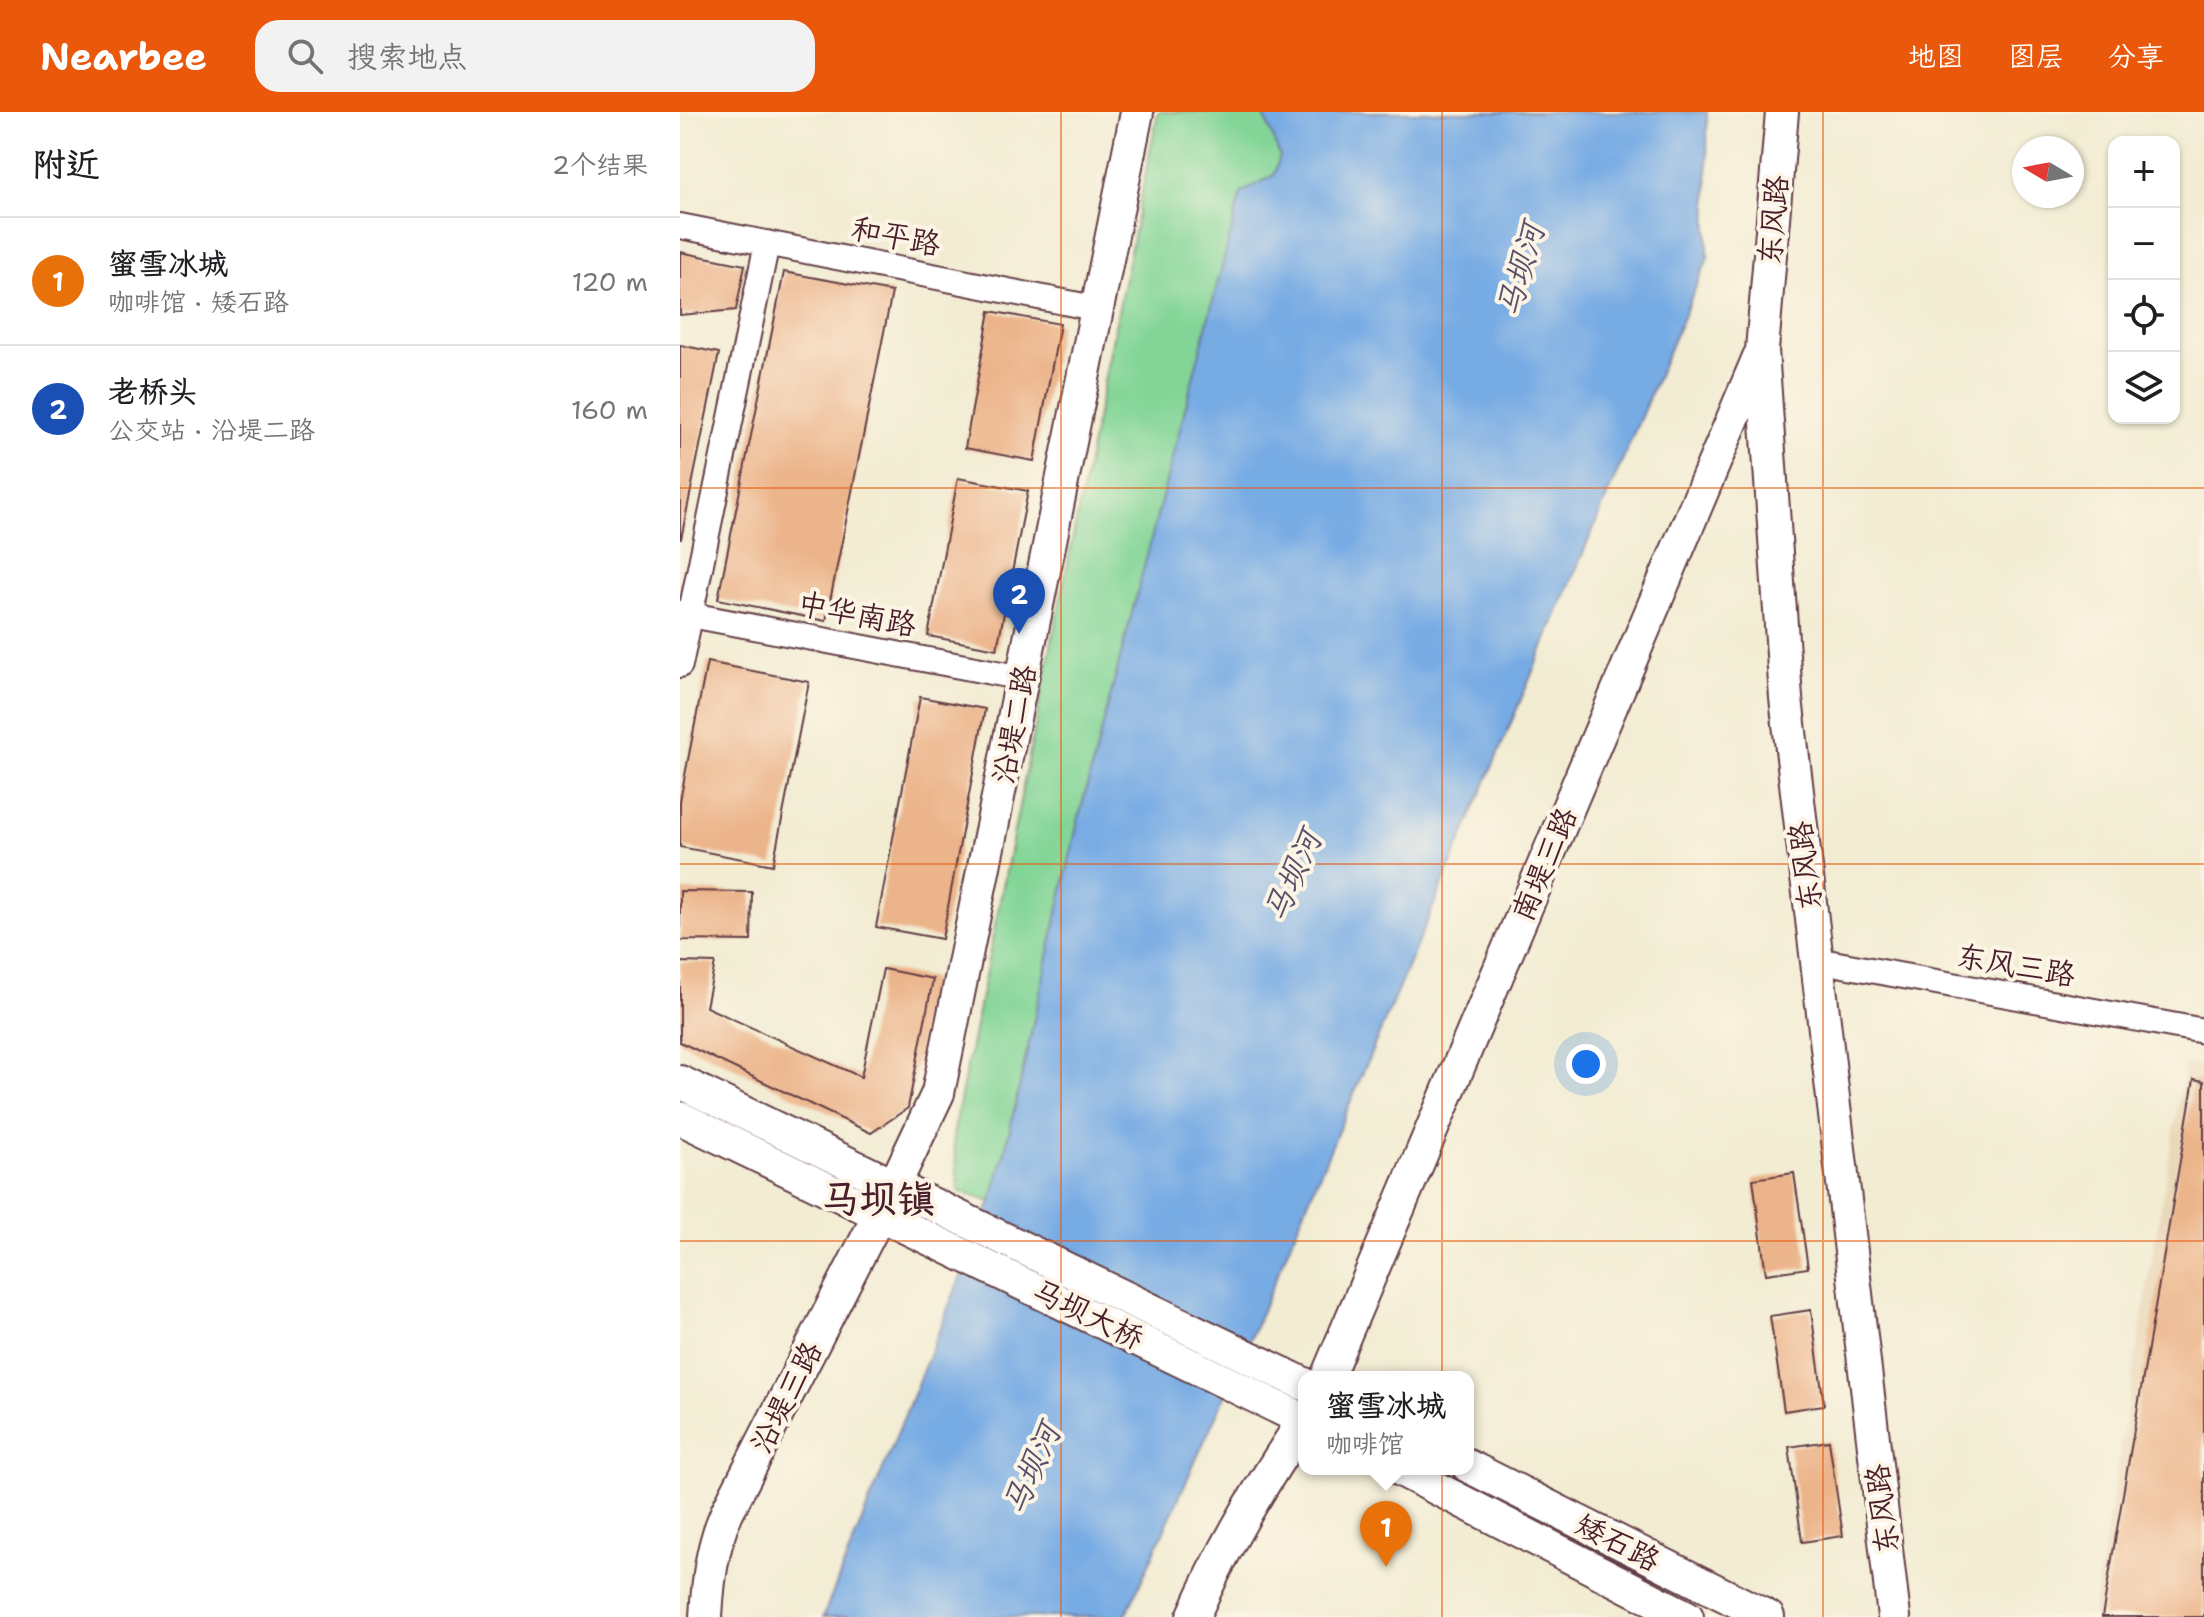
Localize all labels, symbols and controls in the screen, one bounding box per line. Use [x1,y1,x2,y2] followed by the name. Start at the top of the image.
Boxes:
[255,20,815,92] search box
[40,31,207,82] text: Nearbee
[283,34,327,78] icon: search
[347,36,467,77] text: 搜索地点
[1908,37,1964,75] text: 地图
[2008,37,2064,75] text: 图层
[2108,37,2164,75] text: 分享
[2012,136,2084,208] north arrow
[2108,136,2180,424] map controls
[2108,136,2180,208] button: +
[32,141,100,187] text: 附近
[552,147,648,182] text: 2个结果
[1749,173,1797,267] street label: 东风路
[848,207,944,265] street label: 和平路
[2108,208,2180,280] button: −
[1486,213,1555,322] water label: 马坝河
[108,243,228,284] text: 蜜雪冰城
[52,264,64,299] text: 1
[572,264,648,299] text: 120 m
[2108,280,2180,352] button: locate
[108,284,289,319] text: 咖啡馆 · 矮石路
[2108,352,2180,424] button: layers
[108,371,198,412] text: 老桥头
[49,392,67,427] text: 2
[571,392,648,427] text: 160 m
[108,412,315,447] text: 公交站 · 沿堤二路
[993,568,1045,634] pin: 2
[794,582,920,646] street label: 中华南路
[982,661,1046,787] street label: 沿堤二路
[1502,801,1586,927] street label: 南堤三路
[1253,819,1333,929] water label: 马坝河
[1779,819,1831,913] street label: 东风路
[1953,934,2079,996] street label: 东风三路
[1566,1044,1606,1084] your location
[821,1173,935,1224] district label: 马坝镇
[1025,1269,1151,1359] street label: 马坝大桥
[740,1334,832,1460] street label: 沿堤三路
[1298,1371,1474,1475] popup
[1326,1385,1446,1426] text: 蜜雪冰城
[992,1412,1072,1522] water label: 马坝河
[1326,1426,1404,1461] text: 咖啡馆
[1856,1462,1908,1556] street label: 东风路
[1360,1501,1412,1567] pin: 1
[1569,1503,1667,1581] street label: 矮石路

